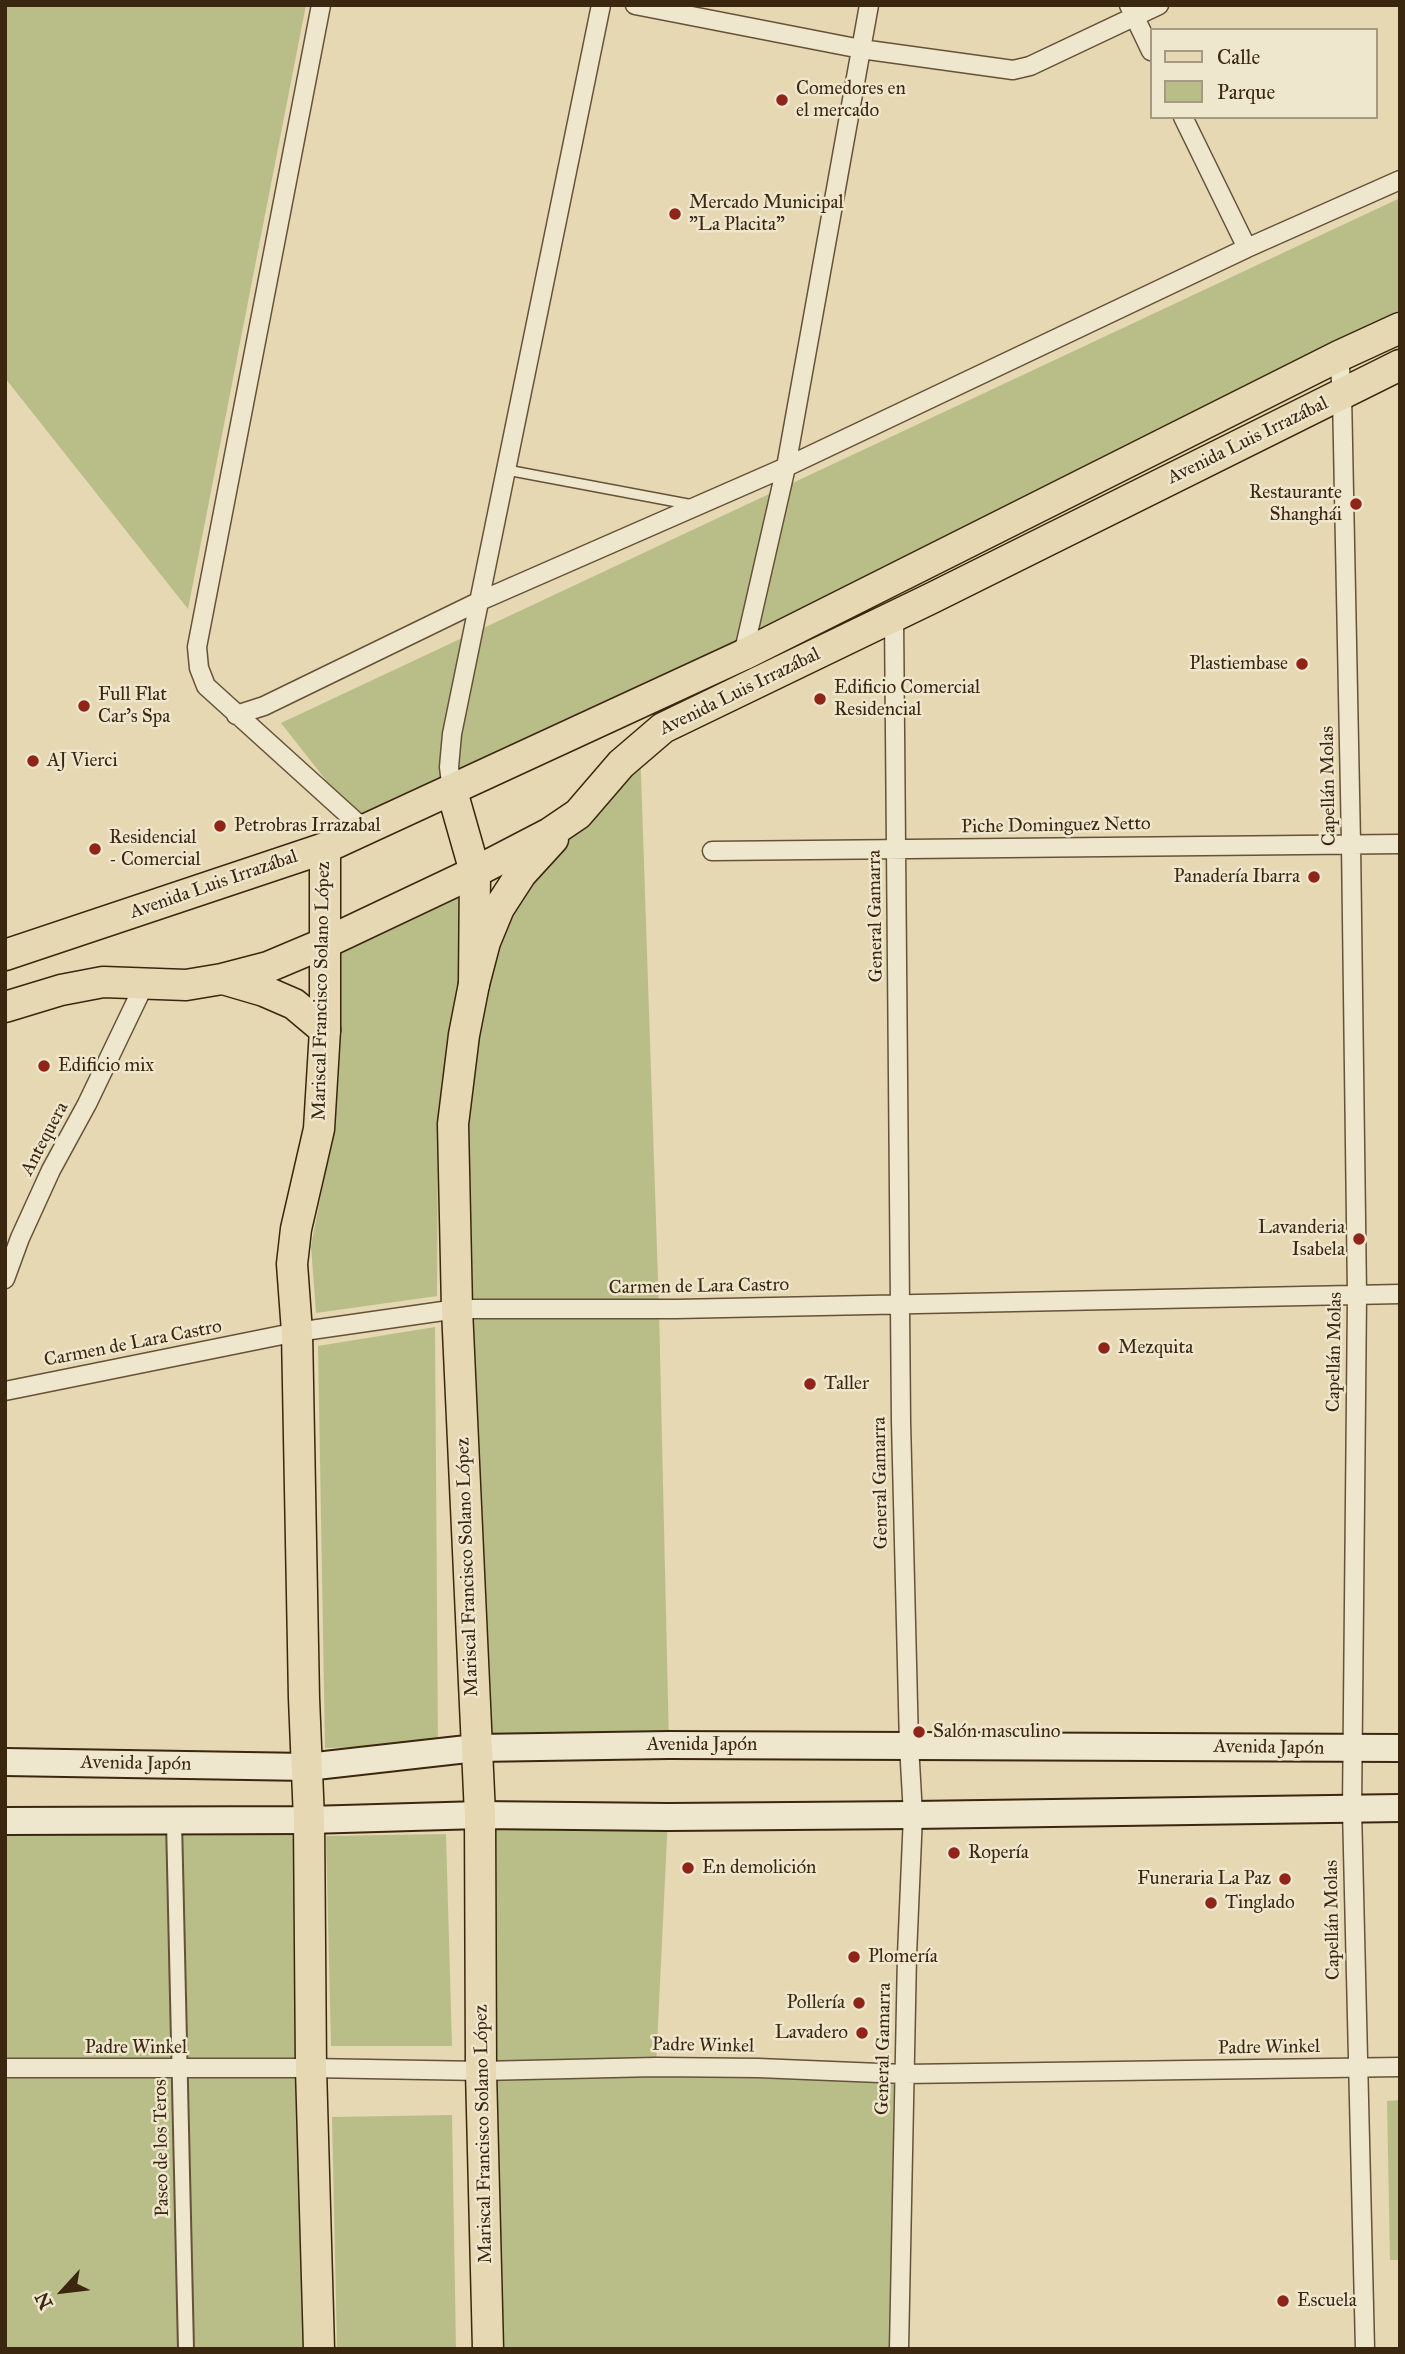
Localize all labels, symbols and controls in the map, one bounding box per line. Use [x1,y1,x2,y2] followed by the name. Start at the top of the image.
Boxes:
[1150,28,1377,119] legend
[1217,44,1260,70] text: Calle
[796,78,906,122] place label: Comedores en el mercado
[1217,79,1275,105] text: Parque
[774,92,790,108] marker: Comedores en el mercado
[689,192,844,236] place label: Mercado Municipal "La Placita"
[667,206,683,222] marker: Mercado Municipal "La Placita"
[1164,392,1332,490] street label: Avenida Luis Irrazábal
[1249,482,1342,526] place label: Restaurante Shanghái
[1348,496,1364,512] marker: Restaurante Shanghái
[656,643,824,741] street label: Avenida Luis Irrazábal
[1189,653,1288,675] place label: Plastiembase
[1294,656,1310,672] marker: Plastiembase
[834,677,980,721] place label: Edificio Comercial Residencial
[98,684,170,728] place label: Full Flat Car's Spa
[812,691,828,707] marker: Edificio Comercial Residencial
[76,698,92,714] marker: Full Flat Car's Spa
[1317,726,1341,846] street label: Capellán Molas
[47,750,118,772] place label: AJ Vierci
[25,753,41,769] marker: AJ Vierci
[961,813,1151,839] street label: Piche Dominguez Netto
[234,815,381,837] place label: Petrobras Irrazabal
[212,818,228,834] marker: Petrobras Irrazabal
[109,827,201,871] place label: Residencial - Comercial
[87,841,103,857] marker: Residencial - Comercial
[127,846,301,924] street label: Avenida Luis Irrazábal
[863,850,889,982] street label: General Gamarra
[308,861,336,1121] street label: Mariscal Francisco Solano López
[1174,866,1300,888] place label: Panadería Ibarra
[1306,869,1322,885] marker: Panadería Ibarra
[58,1055,154,1077] place label: Edificio mix
[36,1058,52,1074] marker: Edificio mix
[16,1098,74,1180] street label: Antequera
[1258,1217,1345,1261] place label: Lavanderia Isabela
[1351,1231,1367,1247] marker: Lavanderia Isabela
[609,1274,789,1300] street label: Carmen de Lara Castro
[1323,1292,1347,1412] street label: Capellán Molas
[42,1316,224,1372] street label: Carmen de Lara Castro
[1118,1337,1193,1359] place label: Mezquita
[1096,1340,1112,1356] marker: Mezquita
[824,1373,869,1395] place label: Taller
[802,1376,818,1392] marker: Taller
[868,1417,894,1549] street label: General Gamarra
[452,1437,484,1697] street label: Mariscal Francisco Solano López
[933,1721,1061,1743] place label: Salón masculino
[911,1724,927,1740] marker: Salón masculino
[647,1734,757,1756] street label: Avenida Japón
[1213,1736,1325,1760] street label: Avenida Japón
[80,1752,192,1776] street label: Avenida Japón
[968,1842,1029,1864] place label: Ropería
[946,1845,962,1861] marker: Ropería
[702,1857,816,1879] place label: En demolición
[680,1860,696,1876] marker: En demolición
[1321,1860,1345,1980] street label: Capellán Molas
[1137,1868,1271,1890] place label: Funeraria La Paz
[1277,1871,1293,1887] marker: Funeraria La Paz
[1225,1892,1295,1914] place label: Tinglado
[1203,1895,1219,1911] marker: Tinglado
[868,1946,938,1968] place label: Plomería
[846,1949,862,1965] marker: Plomería
[871,1983,897,2115] street label: General Gamarra
[786,1992,845,2014] place label: Pollería
[851,1995,867,2011] marker: Pollería
[470,2004,498,2264] street label: Mariscal Francisco Solano López
[775,2022,848,2044] place label: Lavadero
[854,2025,870,2041] marker: Lavadero
[652,2034,754,2058] street label: Padre Winkel
[1218,2036,1320,2060] street label: Padre Winkel
[85,2037,187,2059] street label: Padre Winkel
[149,2079,175,2217] street label: Paseo de los Teros
[28,2256,98,2326] north arrow
[30,2288,58,2313] text: N
[1297,2290,1357,2312] place label: Escuela
[1275,2293,1291,2309] marker: Escuela

